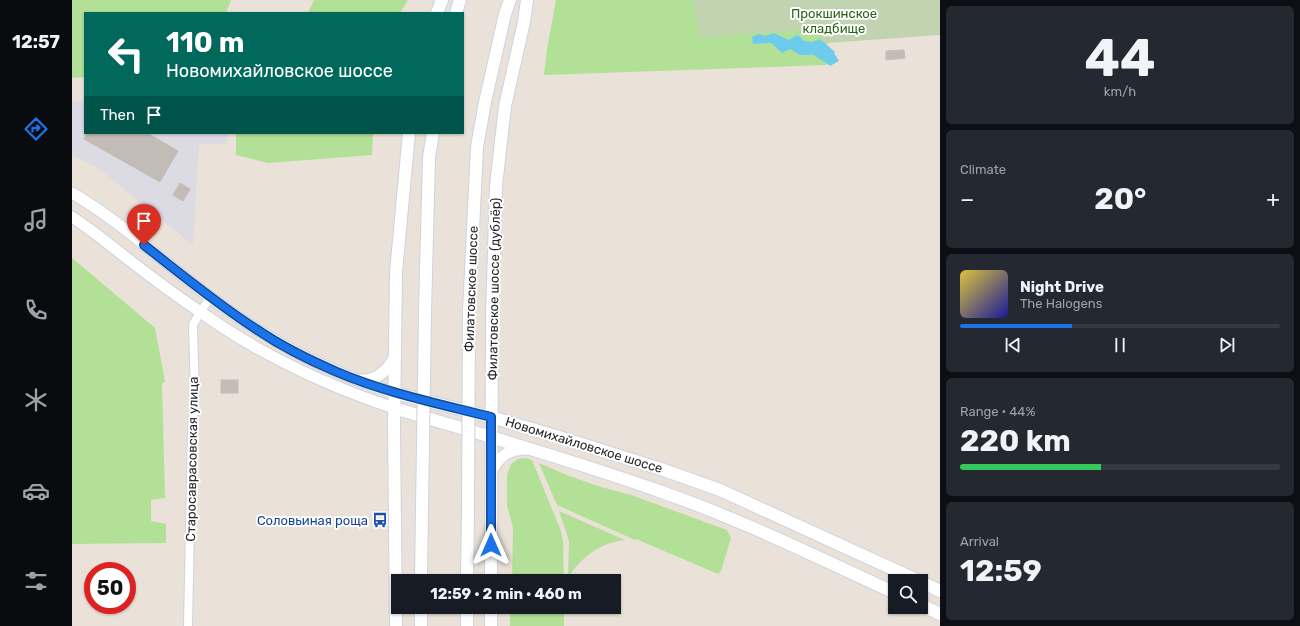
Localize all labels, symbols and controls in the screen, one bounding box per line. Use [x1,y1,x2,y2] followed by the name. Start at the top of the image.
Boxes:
[791,6,877,36] park label: Прокшинское кладбище
[166,26,244,59] text: 110 m
[1084,27,1156,89] text: 44
[100,28,152,80] icon: left
[12,31,60,53] text: 12:57
[166,60,393,82] text: Новомихайловское шоссе
[1104,84,1136,99] text: km/h
[143,104,165,126] icon: arrive
[100,106,135,124] text: Then
[22,115,50,143] icon: directions
[960,162,1006,177] text: Climate
[1094,181,1146,217] text: 20°
[960,186,974,213] text: −
[1266,186,1280,213] text: +
[485,198,503,380] street label: Филатовское шоссе (дублёр)
[127,204,161,245] pin
[22,206,50,234] icon: music
[133,210,155,232] icon: arrive
[461,226,481,352] street label: Филатовское шоссе
[1020,278,1104,296] text: Night Drive
[22,296,50,324] icon: phone
[1020,296,1102,311] text: The Halogens
[1002,334,1024,356] icon: previous
[1109,334,1131,356] icon: pause
[1216,334,1238,356] icon: next
[183,376,201,542] street label: Старосаврасовская улица
[22,386,50,414] icon: climate
[960,404,1035,419] text: Range · 44%
[504,414,664,476] street label: Новомихайловское шоссе
[960,423,1071,459] text: 220 km
[22,477,50,505] icon: car
[371,511,389,529] bus stop icon: Соловьиная роща
[257,513,368,528] place label: Соловьиная роща
[470,524,512,566] position arrow
[960,534,999,549] text: Arrival
[960,553,1042,589] text: 12:59
[84,562,136,614] speed limit sign: 50
[22,567,50,595] icon: filters
[888,574,928,614] map controls
[888,574,928,614] button: search
[430,585,582,603] text: 12:59 · 2 min · 460 m

